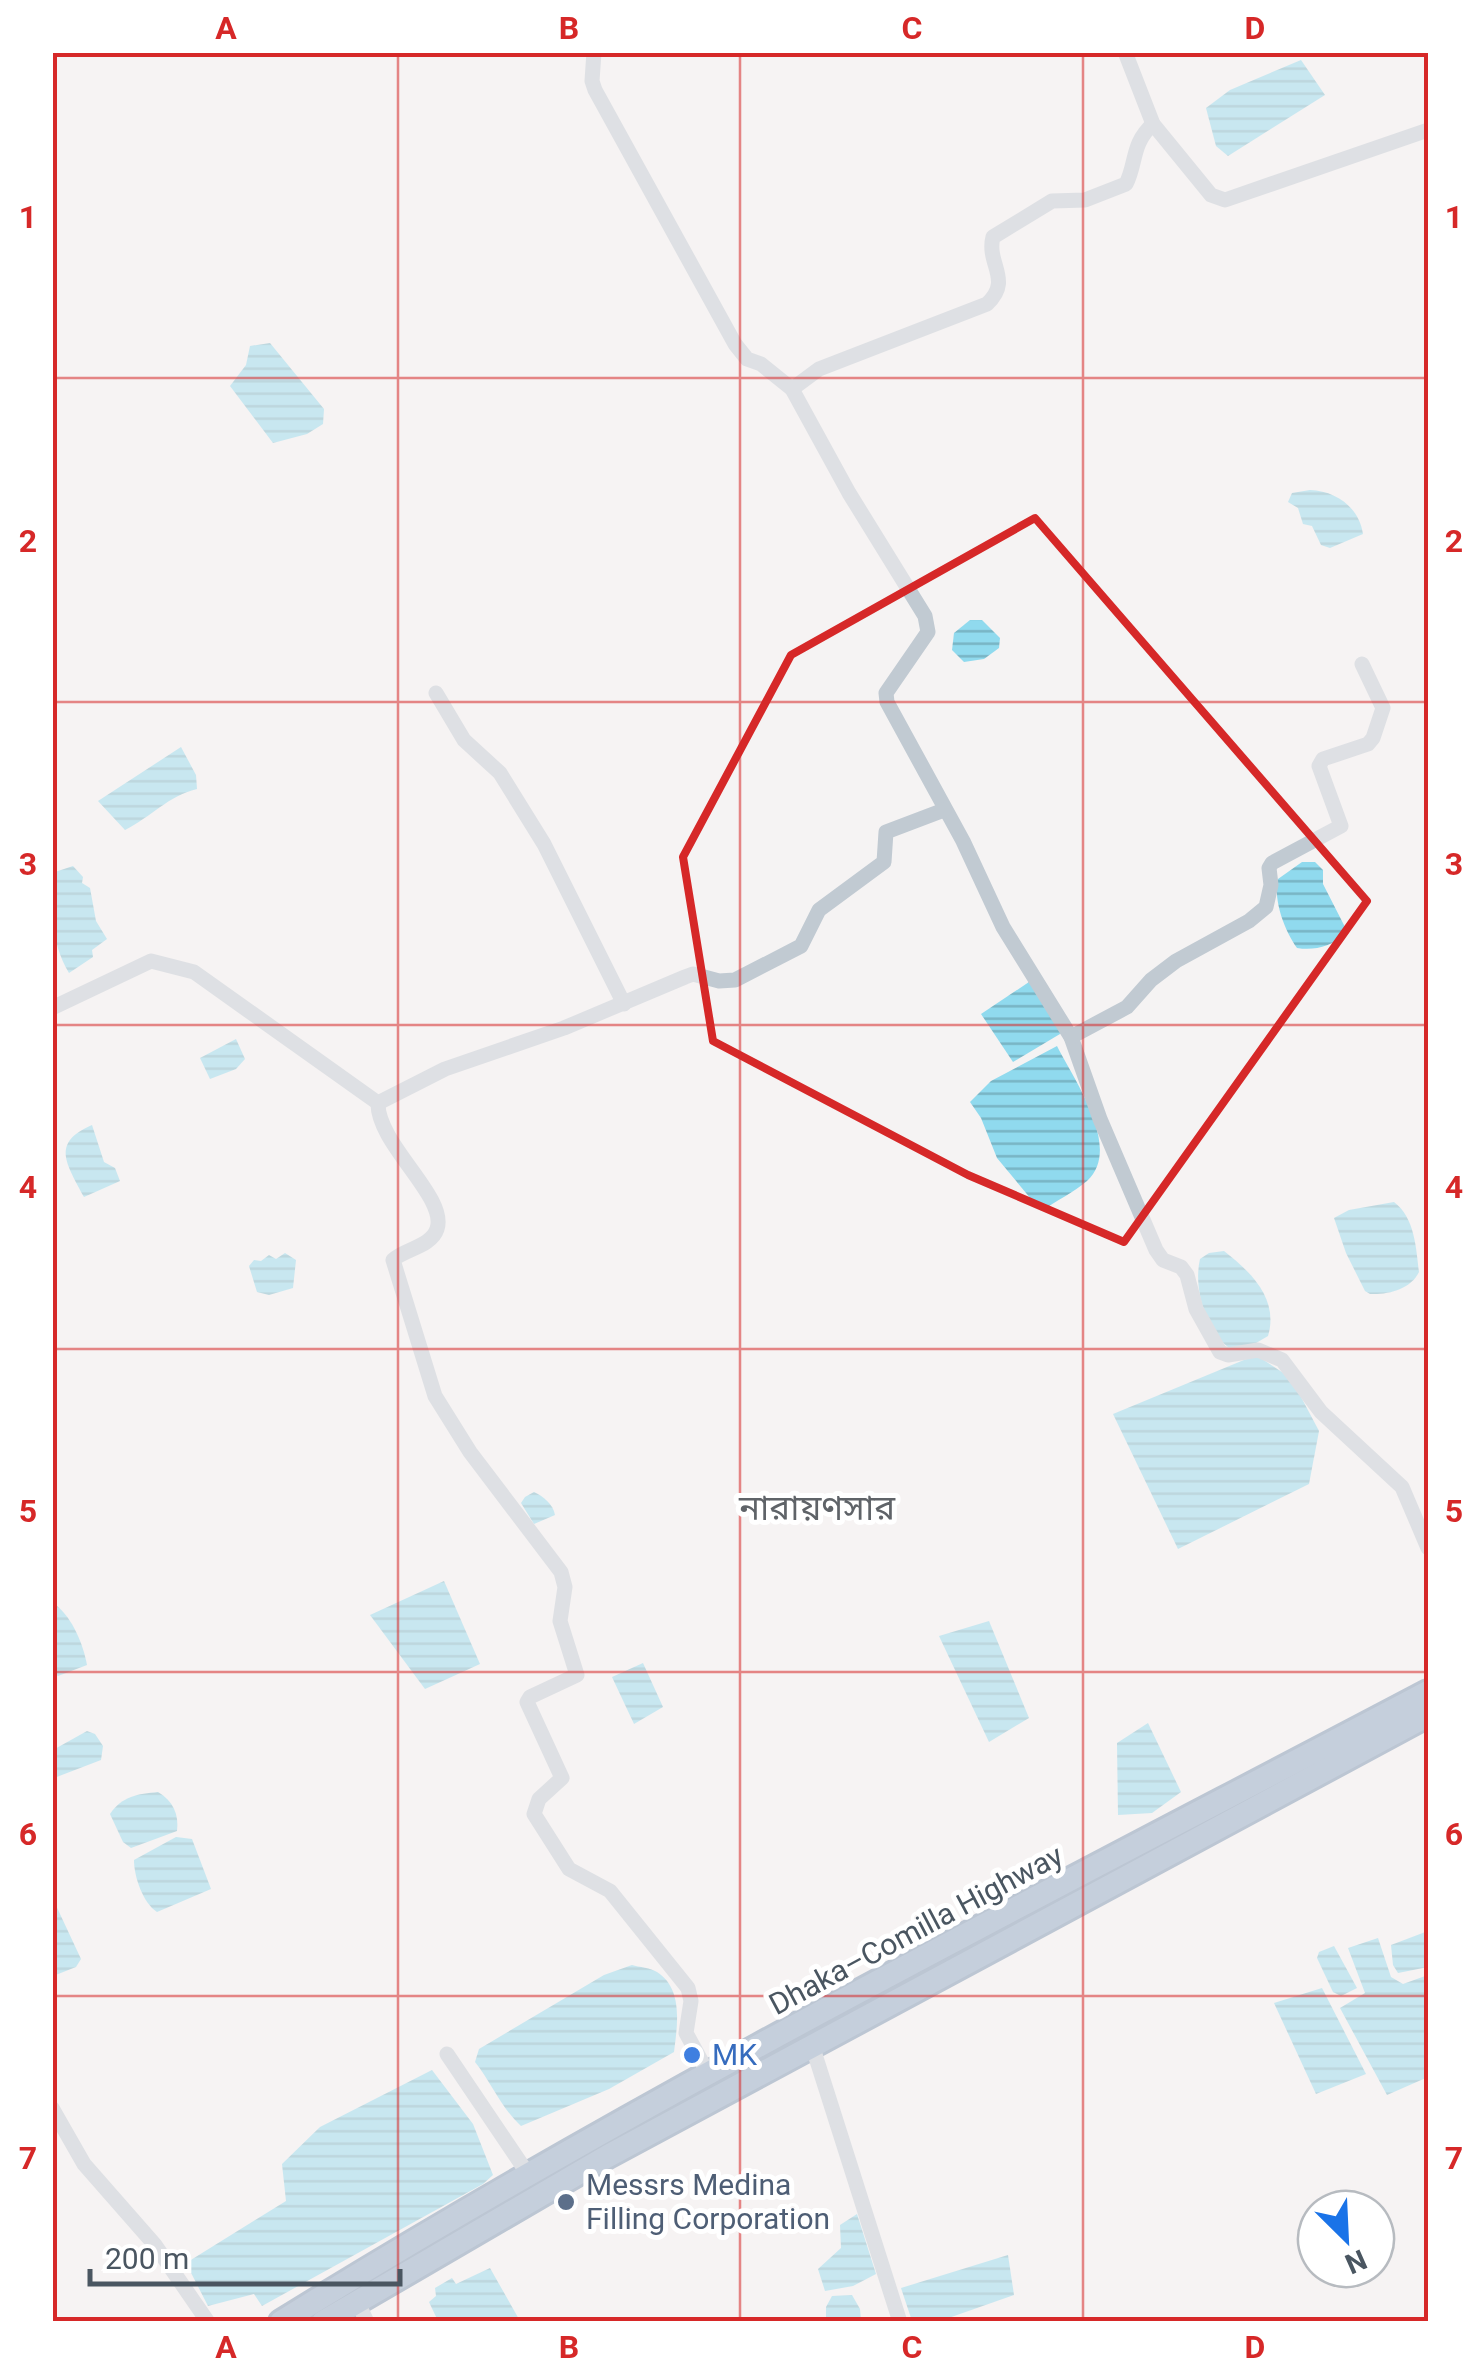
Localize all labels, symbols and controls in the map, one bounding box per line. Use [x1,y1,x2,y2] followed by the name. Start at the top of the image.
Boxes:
[215,9,237,47] text: A
[559,9,579,47] text: B
[902,9,922,47] text: C
[1245,9,1265,47] text: D
[19,198,37,236] text: 1
[1445,198,1463,236] text: 1
[19,522,37,560] text: 2
[1445,522,1463,560] text: 2
[19,845,37,883] text: 3
[1445,845,1463,883] text: 3
[19,1168,37,1206] text: 4
[1445,1168,1463,1206] text: 4
[738,1488,896,1529] district label: নারায়ণসার
[19,1492,37,1530] text: 5
[1445,1492,1463,1530] text: 5
[19,1815,37,1853] text: 6
[1445,1815,1463,1853] text: 6
[763,1837,1068,2022] street label: Dhaka–Comilla Highway
[712,2037,757,2072] place label: MK
[681,2044,703,2066] marker: MK
[19,2139,37,2177] text: 7
[1445,2139,1463,2177] text: 7
[586,2167,830,2236] place label: Messrs Medina Filling Corporation
[1296,2189,1396,2289] north arrow
[555,2191,577,2213] marker: Messrs Medina Filling Corporation
[90,2224,400,2286] scale bar
[105,2241,189,2276] text: 200 m
[1340,2242,1372,2280] text: N
[215,2328,237,2366] text: A
[559,2328,579,2366] text: B
[902,2328,922,2366] text: C
[1245,2328,1265,2366] text: D

